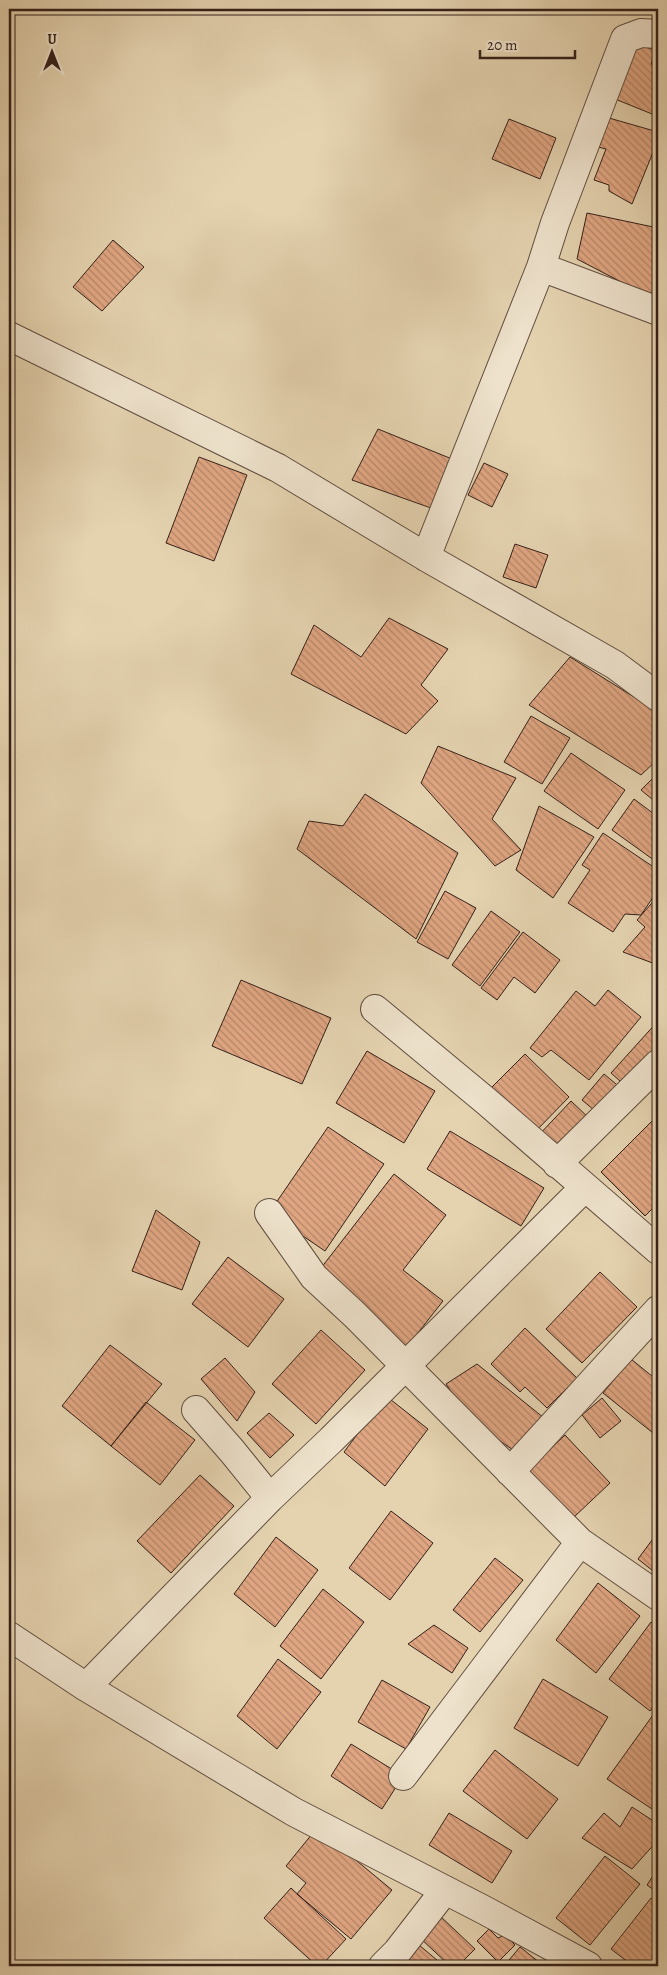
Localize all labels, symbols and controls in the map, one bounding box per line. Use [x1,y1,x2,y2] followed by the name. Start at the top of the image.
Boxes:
[28,28,78,78] north arrow
[480,28,574,60] scale bar
[47,30,57,49] text: U
[487,35,518,55] text: 20 m

